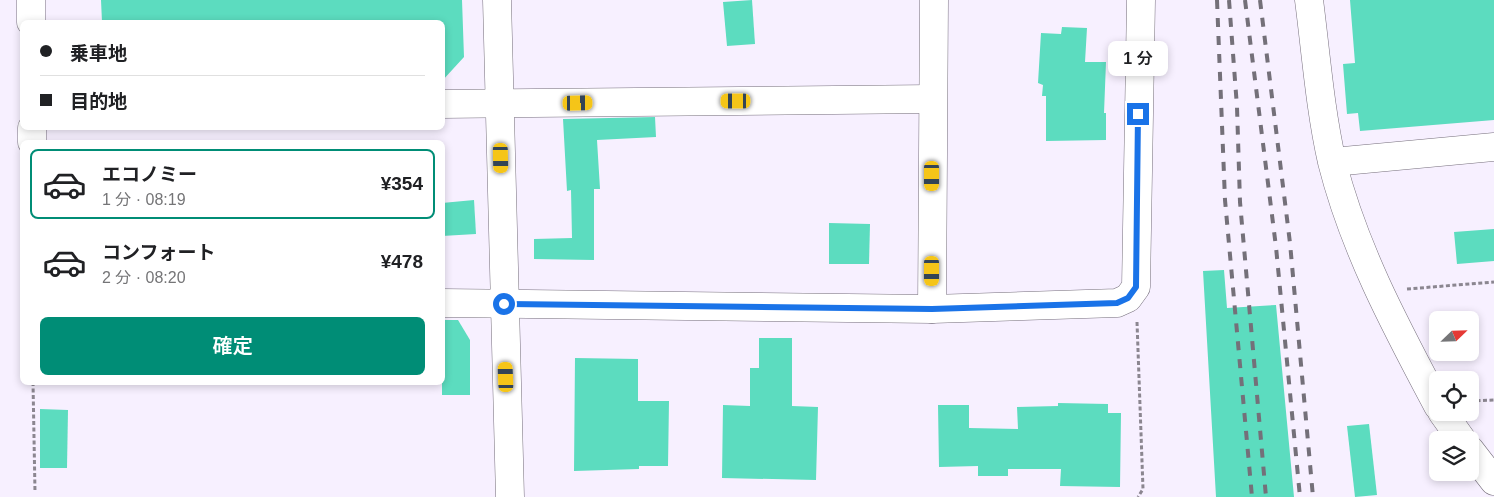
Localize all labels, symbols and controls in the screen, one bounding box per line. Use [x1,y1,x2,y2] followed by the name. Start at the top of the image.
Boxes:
[1108,42,1168,76] callout: 1 分
[70,43,127,64] text: 乗車地
[1123,50,1153,67] text: 1 分
[70,91,127,112] text: 目的地
[721,94,751,109] car
[562,95,593,111] car
[1127,103,1149,125] route end
[493,143,508,173] car
[924,161,939,191] car
[42,162,87,207] icon: car
[102,164,197,185] text: エコノミー
[381,173,423,194] text: ¥354
[102,191,186,208] text: 1 分 · 08:19
[42,240,87,285] icon: car
[102,242,215,263] text: コンフォート
[381,251,423,272] text: ¥478
[924,256,939,286] car
[102,269,186,286] text: 2 分 · 08:20
[493,293,515,315] route start
[1429,311,1479,361] north arrow
[1429,311,1479,481] map controls
[40,317,425,375] button: 確定
[497,362,514,392] car
[1429,371,1479,421] button: locate
[1429,431,1479,481] button: layers

